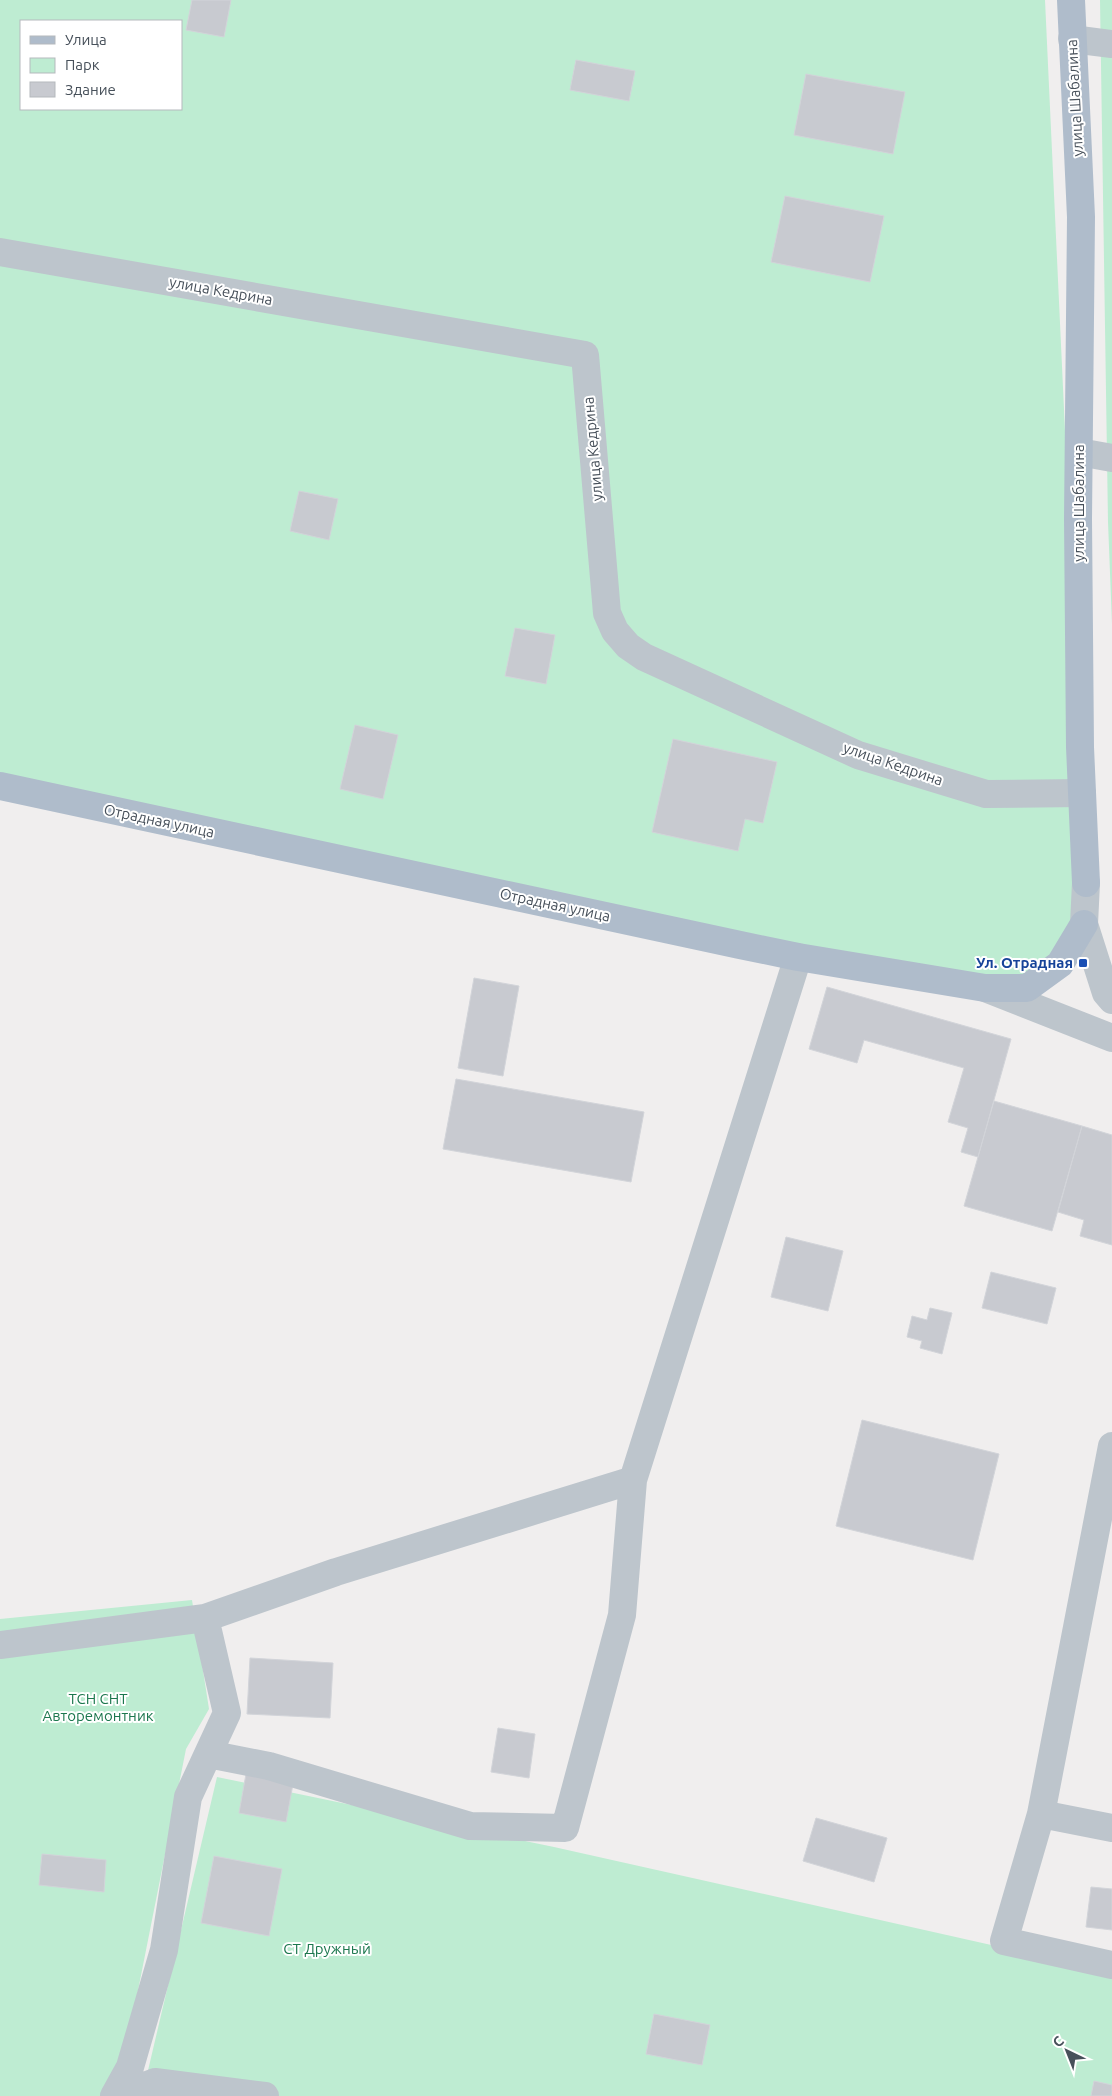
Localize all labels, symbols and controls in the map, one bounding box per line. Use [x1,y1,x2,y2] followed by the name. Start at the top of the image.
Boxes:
[20,20,182,110] legend
[65,31,107,48] text: Улица
[1063,39,1086,157] street label: улица Шабалина
[65,56,100,73] text: Парк
[65,81,116,98] text: Здание
[168,273,274,308] street label: улица Кедрина
[579,396,606,502] street label: улица Кедрина
[1070,444,1087,562] street label: улица Шабалина
[841,738,945,789] street label: улица Кедрина
[102,800,216,841] street label: Отрадная улица
[498,884,612,925] street label: Отрадная улица
[976,954,1073,971] place label: Ул. Отрадная
[1077,957,1089,969] marker: Ул. Отрадная
[43,1690,154,1724] park label: ТСН СНТ Авторемонтник
[283,1940,371,1957] park label: СТ Дружный
[1042,2026,1092,2076] north arrow
[1049,2033,1067,2050] text: С

